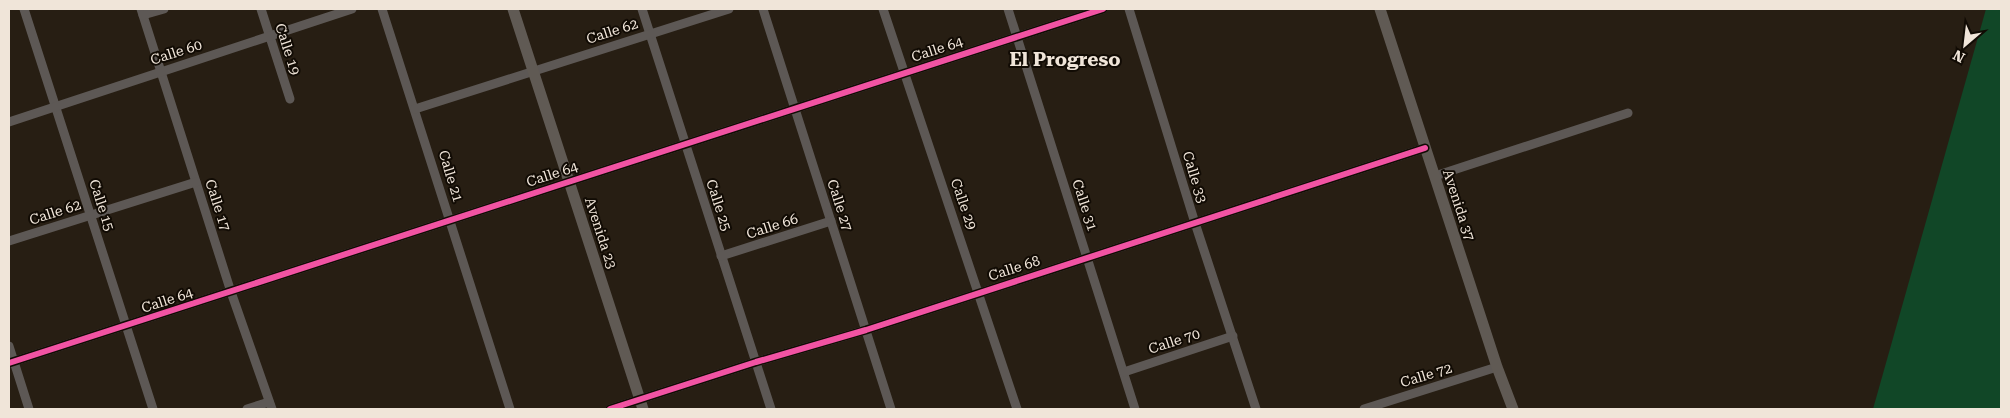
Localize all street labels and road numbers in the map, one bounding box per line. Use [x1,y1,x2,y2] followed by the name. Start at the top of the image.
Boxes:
[584,15,640,47] street label: Calle 62
[272,21,304,77] street label: Calle 19
[909,33,965,65] street label: Calle 64
[148,36,204,68] street label: Calle 60
[436,148,466,204] street label: Calle 21
[1180,149,1210,205] street label: Calle 33
[524,158,580,190] street label: Calle 64
[1440,167,1478,243] street label: Avenida 37
[948,176,980,232] street label: Calle 29
[86,177,118,233] street label: Calle 15
[202,177,234,233] street label: Calle 17
[703,177,735,233] street label: Calle 25
[824,177,856,233] street label: Calle 27
[1069,177,1101,233] street label: Calle 31
[582,195,620,271] street label: Avenida 23
[27,196,83,228] street label: Calle 62
[744,210,800,242] street label: Calle 66
[986,252,1042,284] street label: Calle 68
[139,284,195,316] street label: Calle 64
[1146,325,1202,357] street label: Calle 70
[1398,360,1454,390] street label: Calle 72

